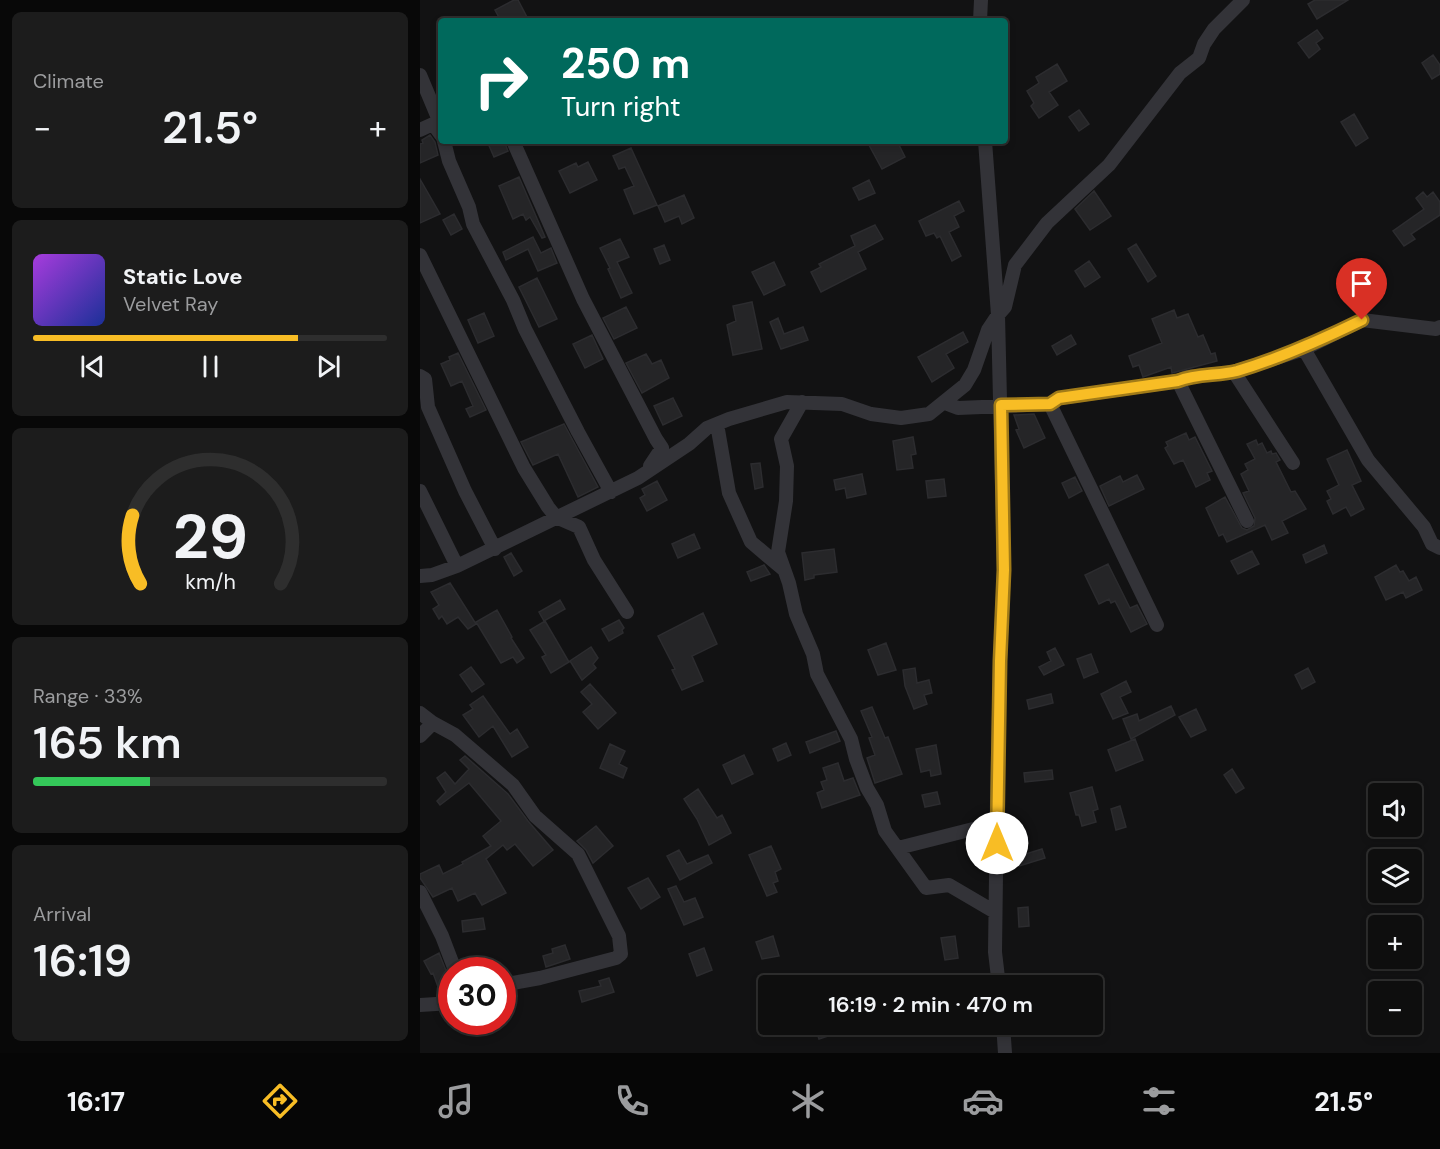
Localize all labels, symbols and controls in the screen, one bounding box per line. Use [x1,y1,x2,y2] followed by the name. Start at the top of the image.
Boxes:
[561,36,690,91] text: 250 m
[462,42,540,120] icon: right
[33,68,104,94] text: Climate
[561,89,681,124] text: Turn right
[162,98,258,157] text: 21.5°
[33,106,51,149] text: −
[369,106,387,149] text: +
[1336,258,1387,320] pin
[123,262,243,291] text: Static Love
[1345,267,1378,300] icon: arrive
[123,291,218,317] text: Velvet Ray
[76,350,109,383] icon: previous
[194,350,227,383] icon: pause
[312,350,345,383] icon: next
[172,496,248,577] text: 29
[185,568,235,596] text: km/h
[33,683,143,709] text: Range · 33%
[33,713,182,772] text: 165 km
[1368,783,1422,1035] map controls
[1368,783,1422,837] button: sound
[965,811,1029,875] position arrow
[1368,849,1422,903] button: layers
[33,901,91,927] text: Arrival
[1368,915,1422,969] button: +
[33,931,132,990] text: 16:19
[438,957,516,1035] speed limit sign: 30
[1368,981,1422,1035] button: −
[828,990,1033,1019] text: 16:19 · 2 min · 470 m
[259,1080,301,1122] icon: directions
[435,1080,477,1122] icon: music
[611,1080,653,1122] icon: phone
[787,1080,829,1122] icon: climate
[962,1080,1004,1122] icon: car
[1138,1080,1180,1122] icon: filters
[67,1084,125,1119] text: 16:17
[1314,1084,1373,1119] text: 21.5°

